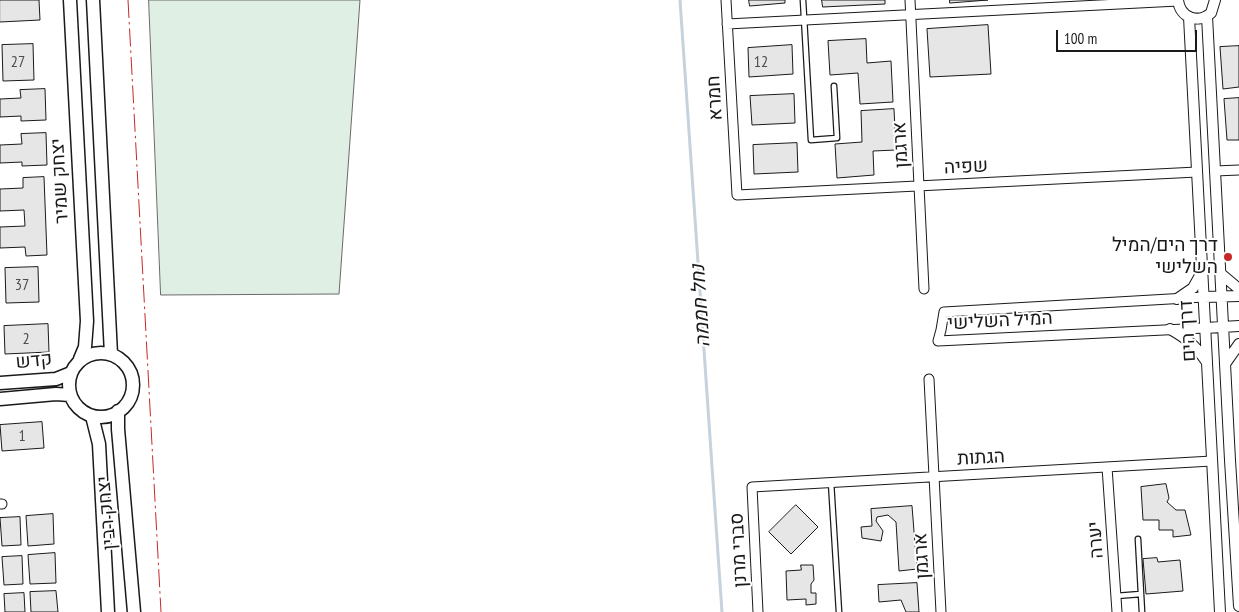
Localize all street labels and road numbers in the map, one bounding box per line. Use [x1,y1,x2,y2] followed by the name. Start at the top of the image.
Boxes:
[702,75,728,121] street label: חמרא
[888,121,914,169] street label: ארגמן
[46,138,74,224] street label: יצחק שמיר
[943,154,989,180] street label: שפיה
[1175,300,1201,362] street label: דרך הים
[947,307,1053,335] street label: המיל השלישי
[15,348,53,374] street label: קדש
[957,445,1005,471] street label: הגתות
[92,475,122,551] street label: יצחק רבין
[726,512,752,588] street label: סברי מרנן
[1083,521,1109,559] street label: יערה
[909,532,935,580] street label: ארגמן

